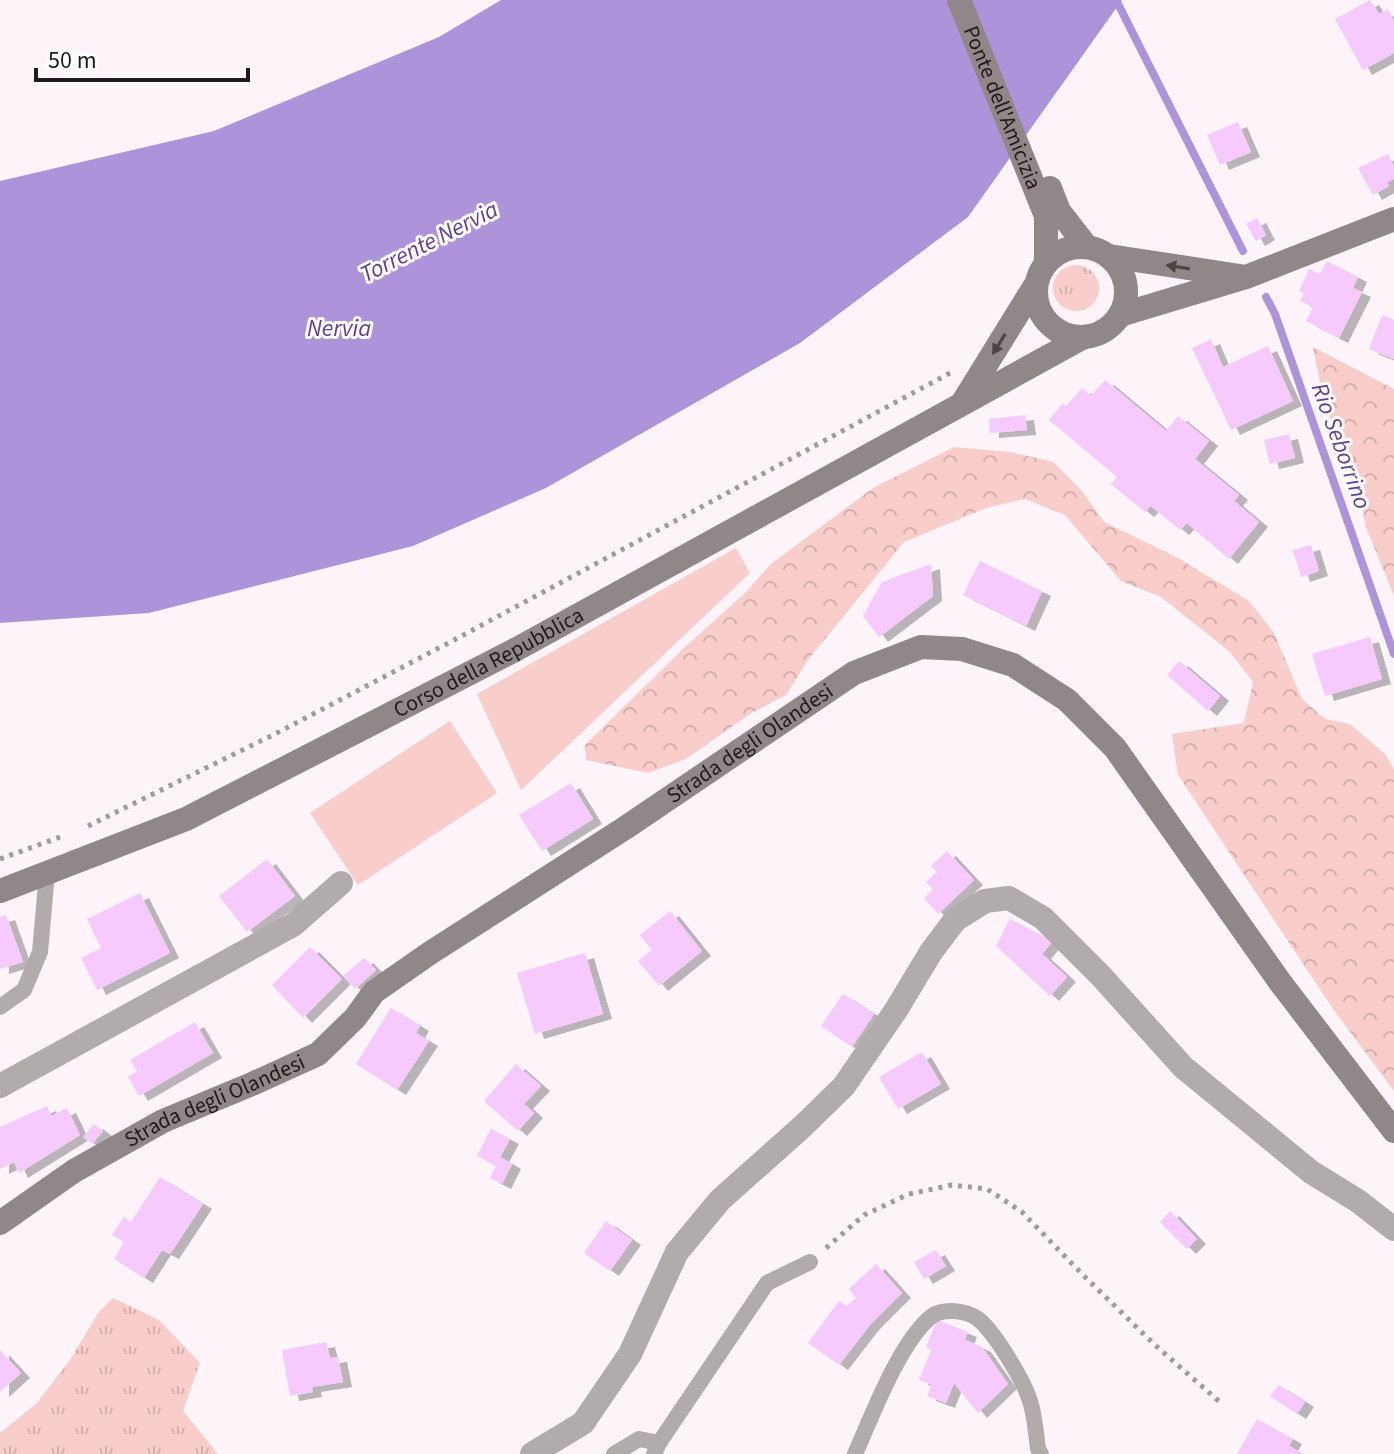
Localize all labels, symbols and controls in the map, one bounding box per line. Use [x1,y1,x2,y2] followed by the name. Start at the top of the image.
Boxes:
[955,21,1050,194] street label: Ponte dell'Amicizia
[36,32,248,82] scale bar
[48,43,97,78] text: 50 m
[354,192,504,292] water label: Torrente Nervia
[1165,260,1190,273] one-way arrow
[307,311,371,346] water label: Nervia
[992,333,1006,355] one-way arrow
[1302,378,1380,514] water label: Rio Seborrino
[388,599,590,726] street label: Corso della Repubblica
[660,675,840,811] street label: Strada degli Olandesi
[118,1046,310,1156] street label: Strada degli Olandesi

